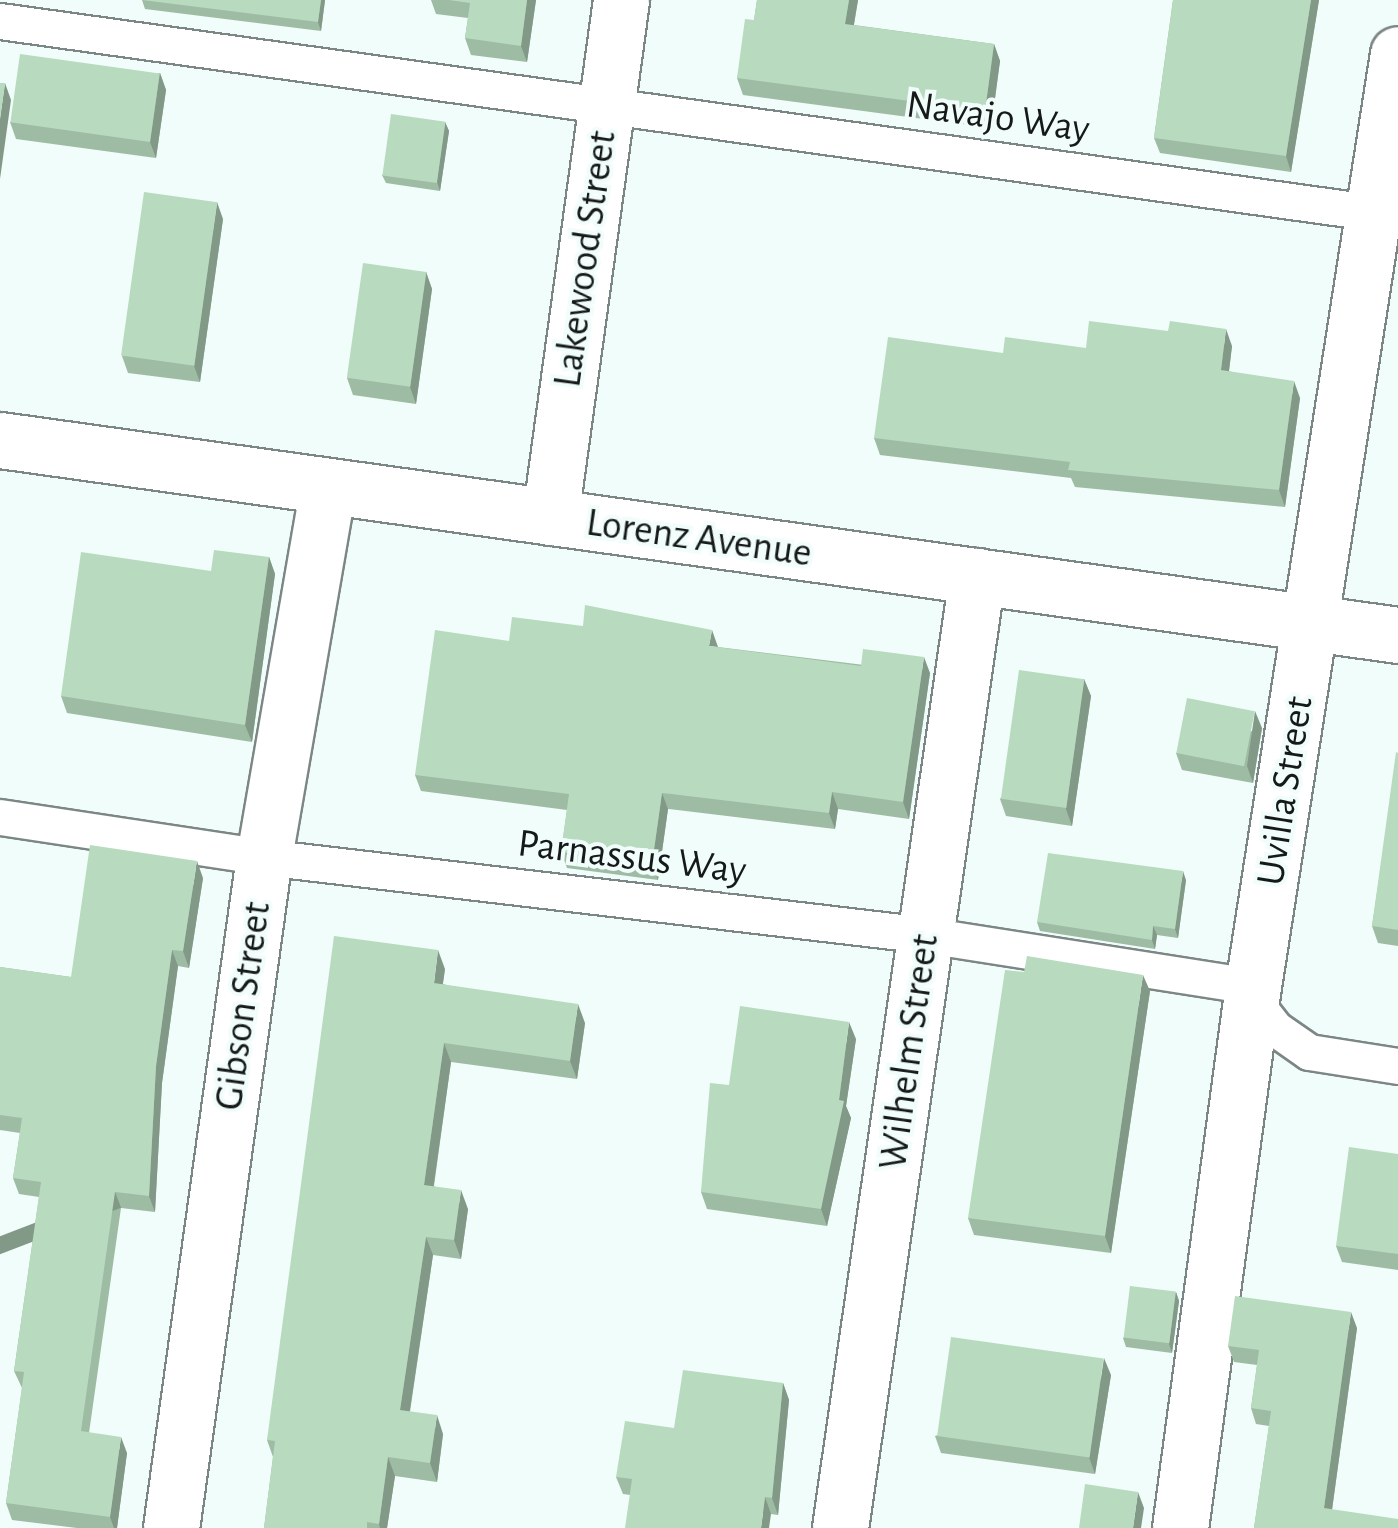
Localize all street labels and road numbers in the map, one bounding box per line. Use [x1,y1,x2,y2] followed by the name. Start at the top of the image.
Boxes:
[903,80,1093,154] street label: Navajo Way
[543,128,627,390] street label: Lakewood Street
[583,498,815,578] street label: Lorenz Avenue
[1246,693,1324,889] street label: Uvilla Street
[515,819,749,895] street label: Parnassus Way
[205,899,281,1113] street label: Gibson Street
[869,931,949,1173] street label: Wilhelm Street

